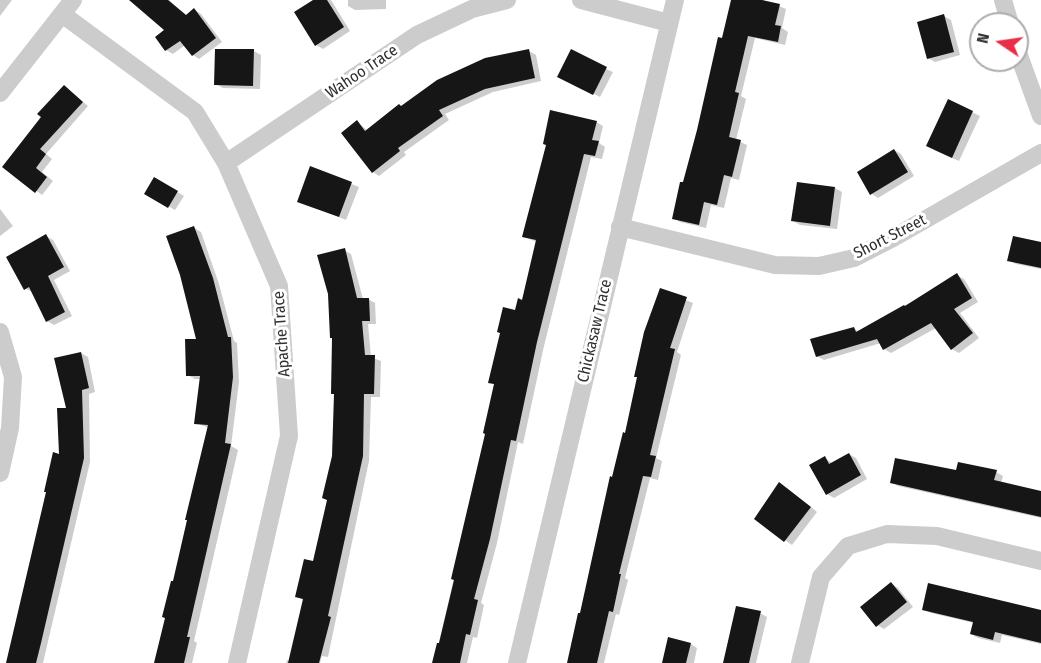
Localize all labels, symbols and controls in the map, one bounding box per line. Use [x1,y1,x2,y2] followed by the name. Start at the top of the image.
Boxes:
[969,12,1029,72] north arrow
[973,31,993,45] text: N
[322,41,402,103] street label: Wahoo Trace
[851,211,929,263] street label: Short Street
[574,278,616,384] street label: Chickasaw Trace
[269,290,295,378] street label: Apache Trace

